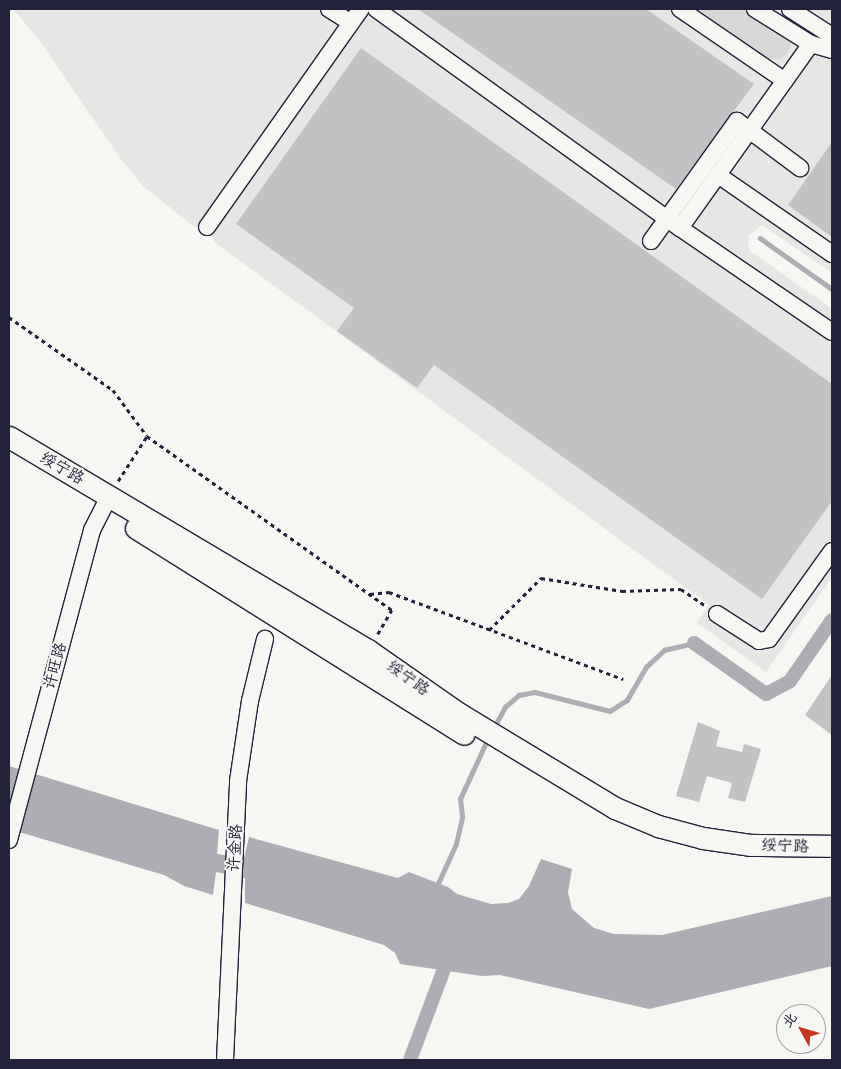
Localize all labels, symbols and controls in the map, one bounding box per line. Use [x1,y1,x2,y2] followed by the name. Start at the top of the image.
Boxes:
[36,448,88,488] street label: 绥宁路
[40,640,70,692] street label: 许旺路
[383,656,433,700] street label: 绥宁路
[224,824,246,872] street label: 许金路
[761,836,809,856] street label: 绥宁路
[776,1004,826,1054] north arrow
[779,1009,801,1031] text: 北

